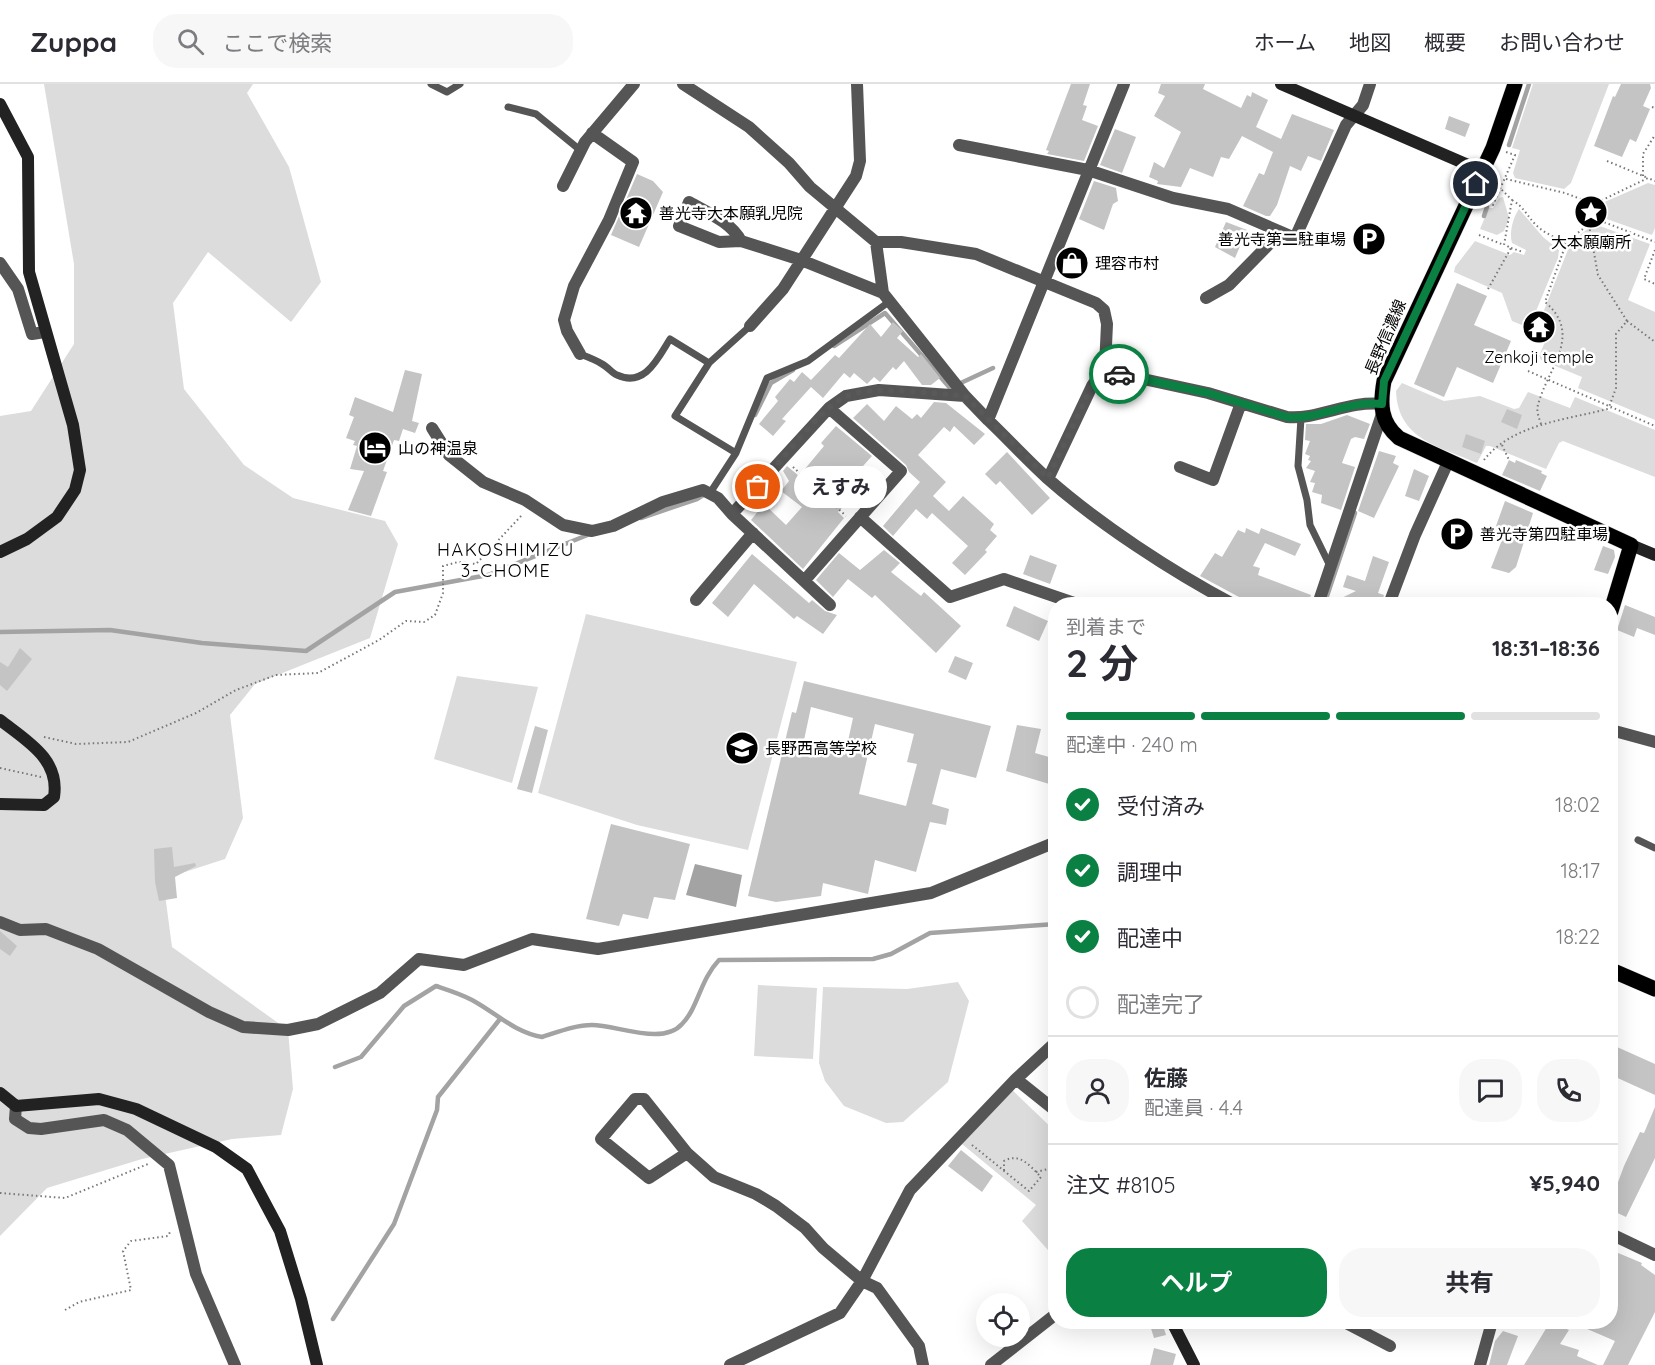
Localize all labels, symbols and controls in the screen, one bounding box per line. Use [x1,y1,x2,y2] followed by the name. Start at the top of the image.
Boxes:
[153,14,573,68] search box
[30,24,117,59] text: Zuppa
[174,25,207,58] icon: search
[222,29,332,57] text: ここで検索
[1254,29,1316,55] text: ホーム
[1349,29,1391,55] text: 地図
[1424,29,1466,55] text: 概要
[1499,29,1625,55] text: お問い合わせ
[1450,158,1501,209] pin
[1459,167,1492,200] icon: home
[1573,194,1609,230] place icon: 大本願廟所
[618,195,654,231] temple icon: 善光寺大本願乳児院
[659,203,803,223] place label: 善光寺大本願乳児院
[1351,221,1387,257] parking icon: 善光寺第二駐車場
[1218,229,1346,249] place label: 善光寺第二駐車場
[1551,232,1631,252] place label: 大本願廟所
[1054,245,1090,281] shop icon: 理容市村
[1095,253,1159,273] place label: 理容市村
[1360,296,1410,378] street label: 長野信濃線
[1521,309,1557,345] temple icon: Zenkoji temple
[1089,344,1149,404] courier
[1484,347,1594,367] place label: Zenkoji temple
[1103,358,1136,391] icon: car
[357,430,393,466] hotel icon: 山の神温泉
[398,438,478,458] place label: 山の神温泉
[732,461,783,512] pin
[794,466,887,508] callout: えすみ
[741,470,774,503] icon: bag
[811,474,871,499] text: えすみ
[1439,516,1475,552] parking icon: 善光寺第四駐車場
[1480,524,1608,544] place label: 善光寺第四駐車場
[437,538,575,582] district label: HAKOSHIMIZU 3-CHOME
[1066,614,1146,639] text: 到着まで
[1492,634,1600,662] text: 18:31–18:36
[1066,638,1138,687] text: 2 分
[724,730,760,766] school or university icon: 長野西高等学校
[1066,732,1198,757] text: 配達中 · 240 m
[765,738,877,758] place label: 長野西高等学校
[1066,788,1099,821] icon: check
[1117,792,1205,820] text: 受付済み
[1555,792,1600,817] text: 18:02
[1066,854,1099,887] icon: check
[1117,858,1183,886] text: 調理中
[1560,858,1600,883] text: 18:17
[1066,920,1099,953] icon: check
[1117,924,1183,952] text: 配達中
[1556,924,1600,949] text: 18:22
[1117,990,1205,1018] text: 配達完了
[1066,1059,1129,1122] button: person
[1459,1059,1522,1122] button: chat
[1537,1059,1600,1122] button: phone
[1144,1064,1188,1092] text: 佐藤
[1144,1095,1243,1120] text: 配達員 · 4.4
[1529,1169,1600,1197] text: ¥5,940
[1066,1171,1176,1199] text: 注文 #8105
[1066,1248,1327,1317] button: ヘルプ
[1339,1248,1600,1317] button: 共有
[976,1293,1030,1347] map controls
[976,1293,1030,1347] button: locate

